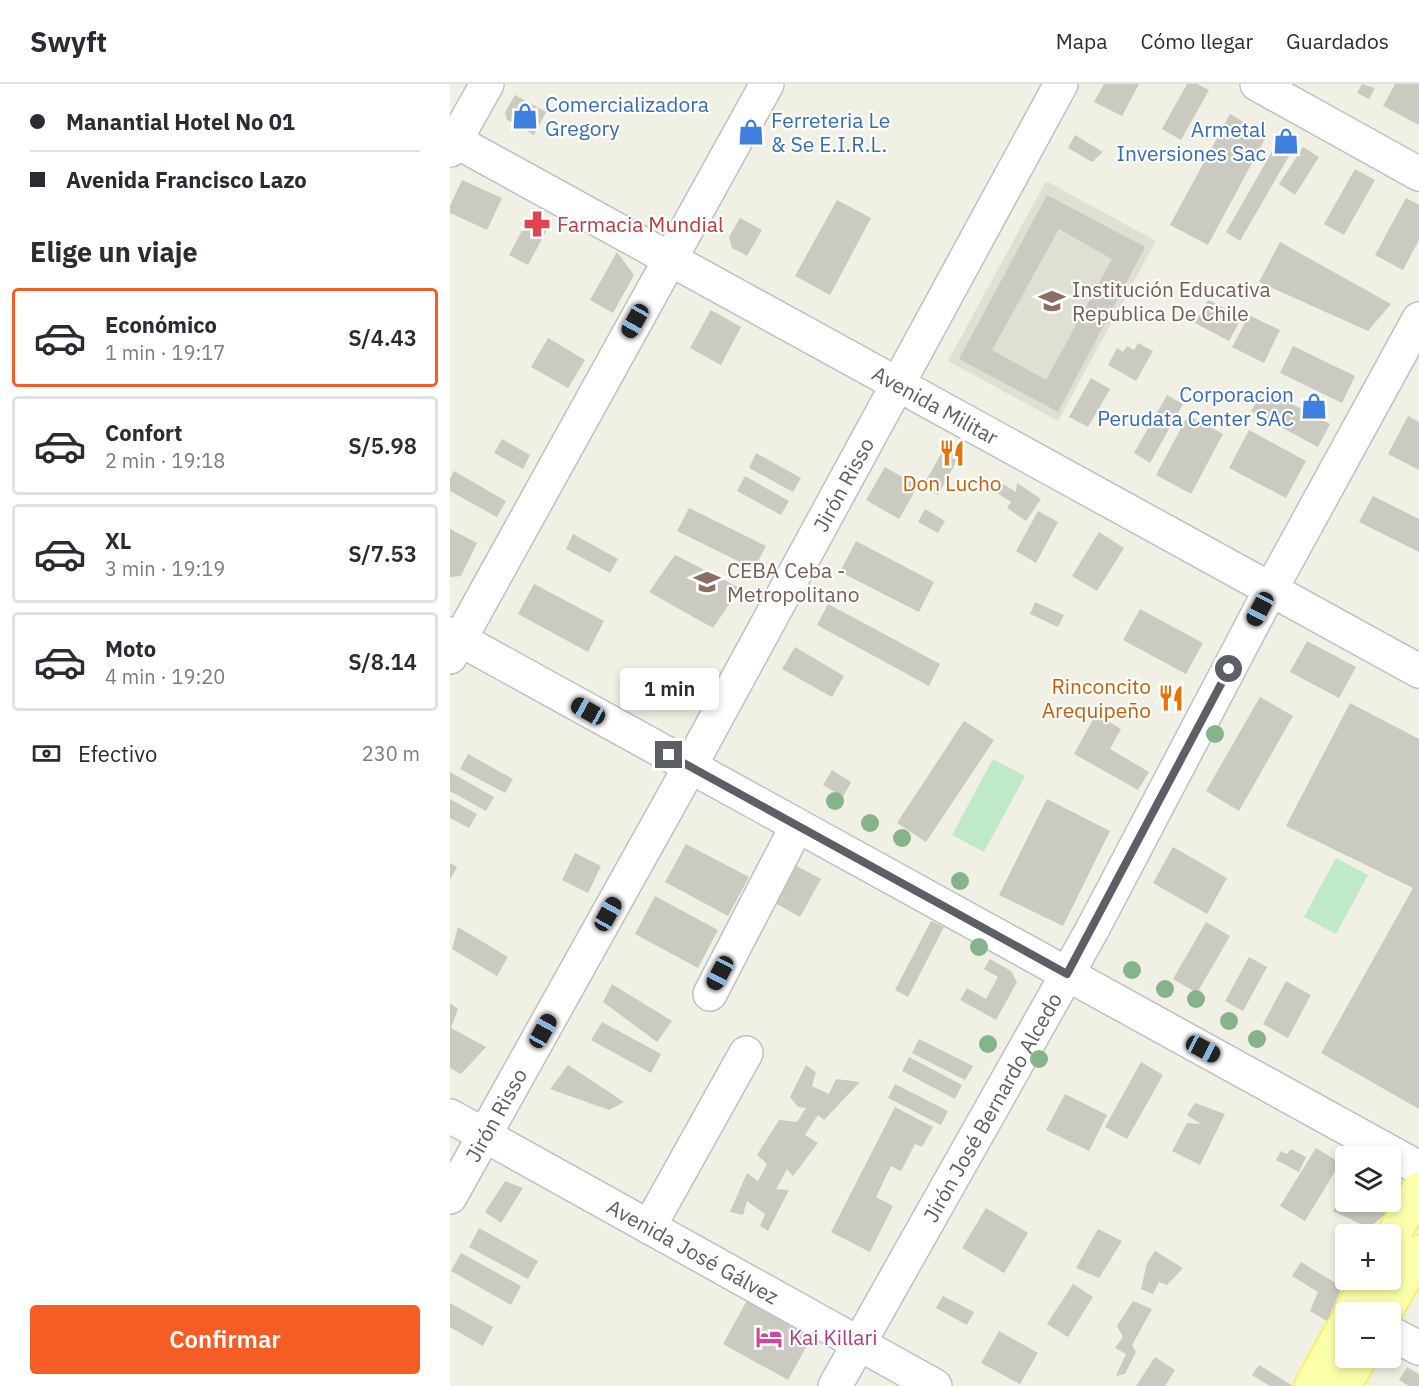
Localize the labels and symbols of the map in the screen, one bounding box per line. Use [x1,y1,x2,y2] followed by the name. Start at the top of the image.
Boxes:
[545,90,709,142] place label: Comercializadora Gregory
[510,101,540,131] shop icon: Comercializadora Gregory
[771,106,890,158] place label: Ferreteria Le & Se E.I.R.L.
[1117,115,1266,167] place label: Armetal Inversiones Sac
[736,117,766,147] shop icon: Ferreteria Le & Se E.I.R.L.
[1271,126,1301,156] shop icon: Armetal Inversiones Sac
[522,209,552,239] pharmacy icon: Farmacia Mundial
[557,210,724,238] place label: Farmacia Mundial
[1072,275,1271,327] place label: Institución Educativa Republica De Chile
[1037,286,1067,316] school or university icon: Institución Educativa Republica De Chile
[618,301,652,341] car
[867,359,1004,451] street label: Avenida Militar
[1097,380,1294,432] place label: Corporacion Perudata Center SAC
[1299,391,1329,421] shop icon: Corporacion Perudata Center SAC
[806,432,880,536] street label: Jirón Risso
[937,438,967,468] restaurant icon: Don Lucho
[902,469,1002,497] place label: Don Lucho
[727,556,860,608] place label: CEBA Ceba - Metropolitano
[692,567,722,597] school or university icon: CEBA Ceba - Metropolitano
[1244,589,1276,629] car
[1215,655,1242,682] route start
[620,668,718,710] callout: 1 min
[1042,672,1151,724] place label: Rinconcito Arequipeño
[1156,683,1186,713] restaurant icon: Rinconcito Arequipeño
[568,694,608,728] car
[655,741,682,768] route end
[591,894,625,934] car
[704,953,736,993] car
[916,987,1068,1227] street label: Jirón José Bernardo Alcedo
[526,1011,560,1051] car
[1183,1033,1223,1065] car
[458,1063,533,1167] street label: Jirón Risso
[602,1192,784,1310] street label: Avenida José Gálvez
[754,1322,784,1352] hotel icon: Kai Killari
[789,1323,877,1351] place label: Kai Killari

